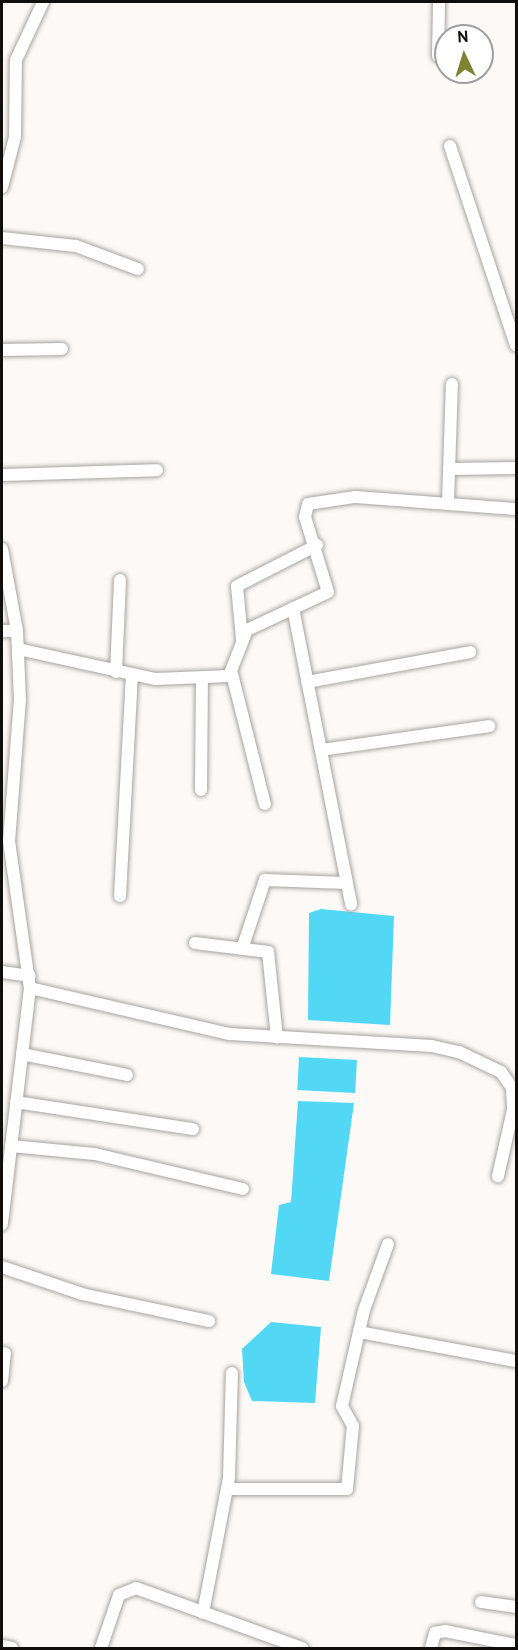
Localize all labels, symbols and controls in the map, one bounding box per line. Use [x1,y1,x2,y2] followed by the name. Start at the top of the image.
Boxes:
[434,24,494,84] north arrow
[456,28,469,48] text: N

